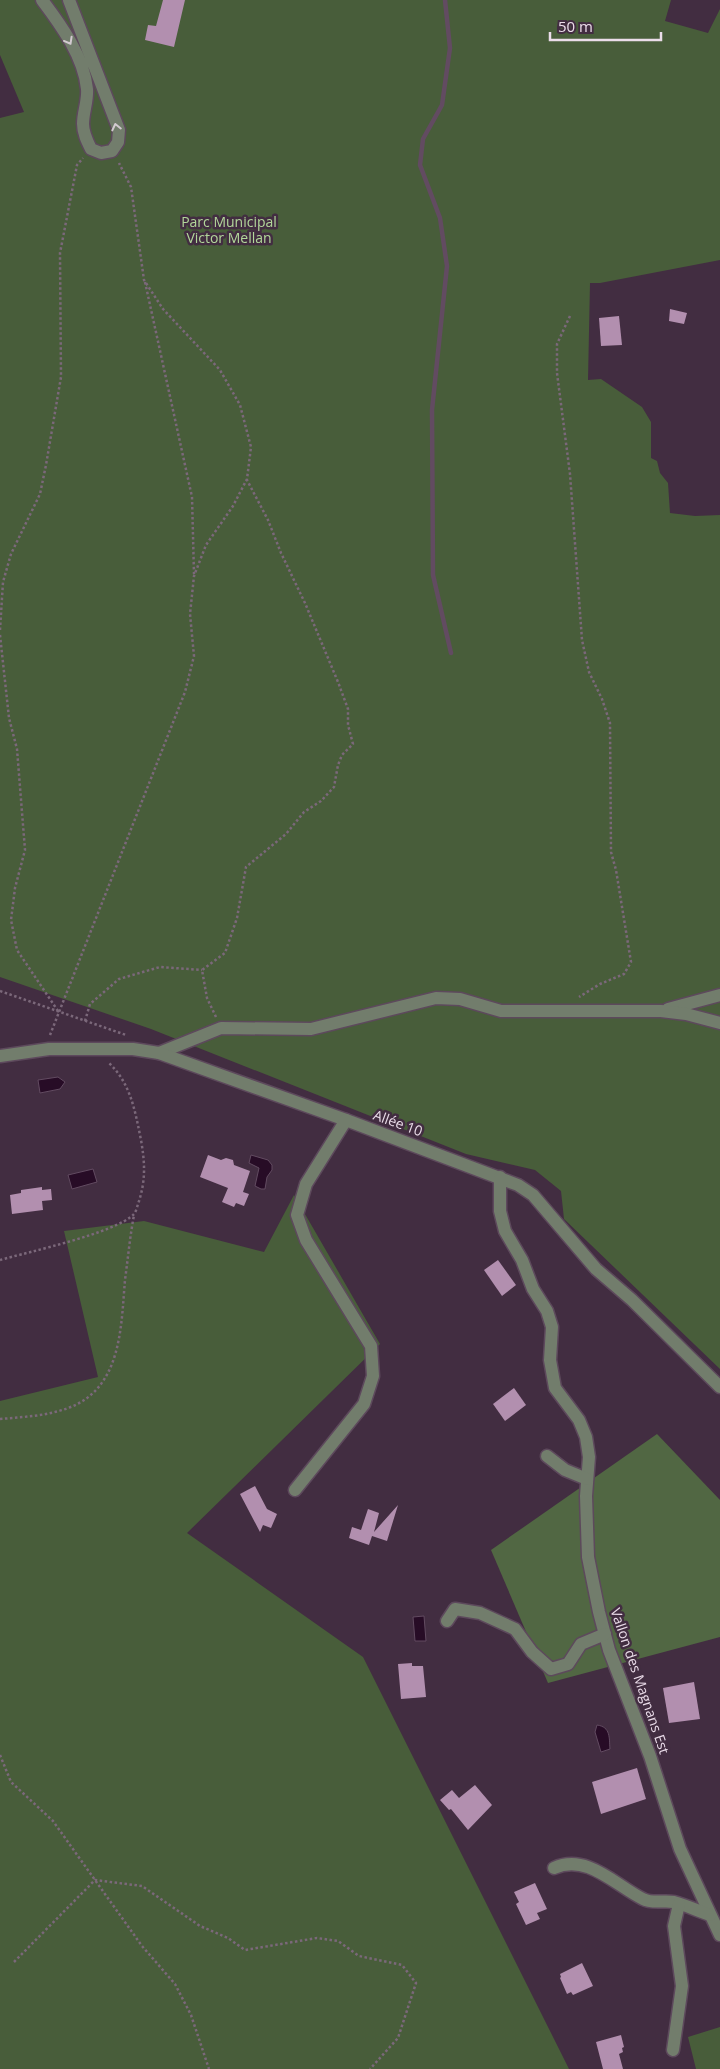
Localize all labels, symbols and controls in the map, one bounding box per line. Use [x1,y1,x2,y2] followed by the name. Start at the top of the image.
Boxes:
[550,10,661,42] scale bar
[558,16,593,36] text: 50 m
[62,35,72,44] one-way arrow
[111,122,122,131] one-way arrow
[181,212,277,247] park label: Parc Municipal Victor Mellan
[371,1105,426,1140] street label: Allée 10
[607,1605,674,1756] street label: Vallon des Magnans Est

